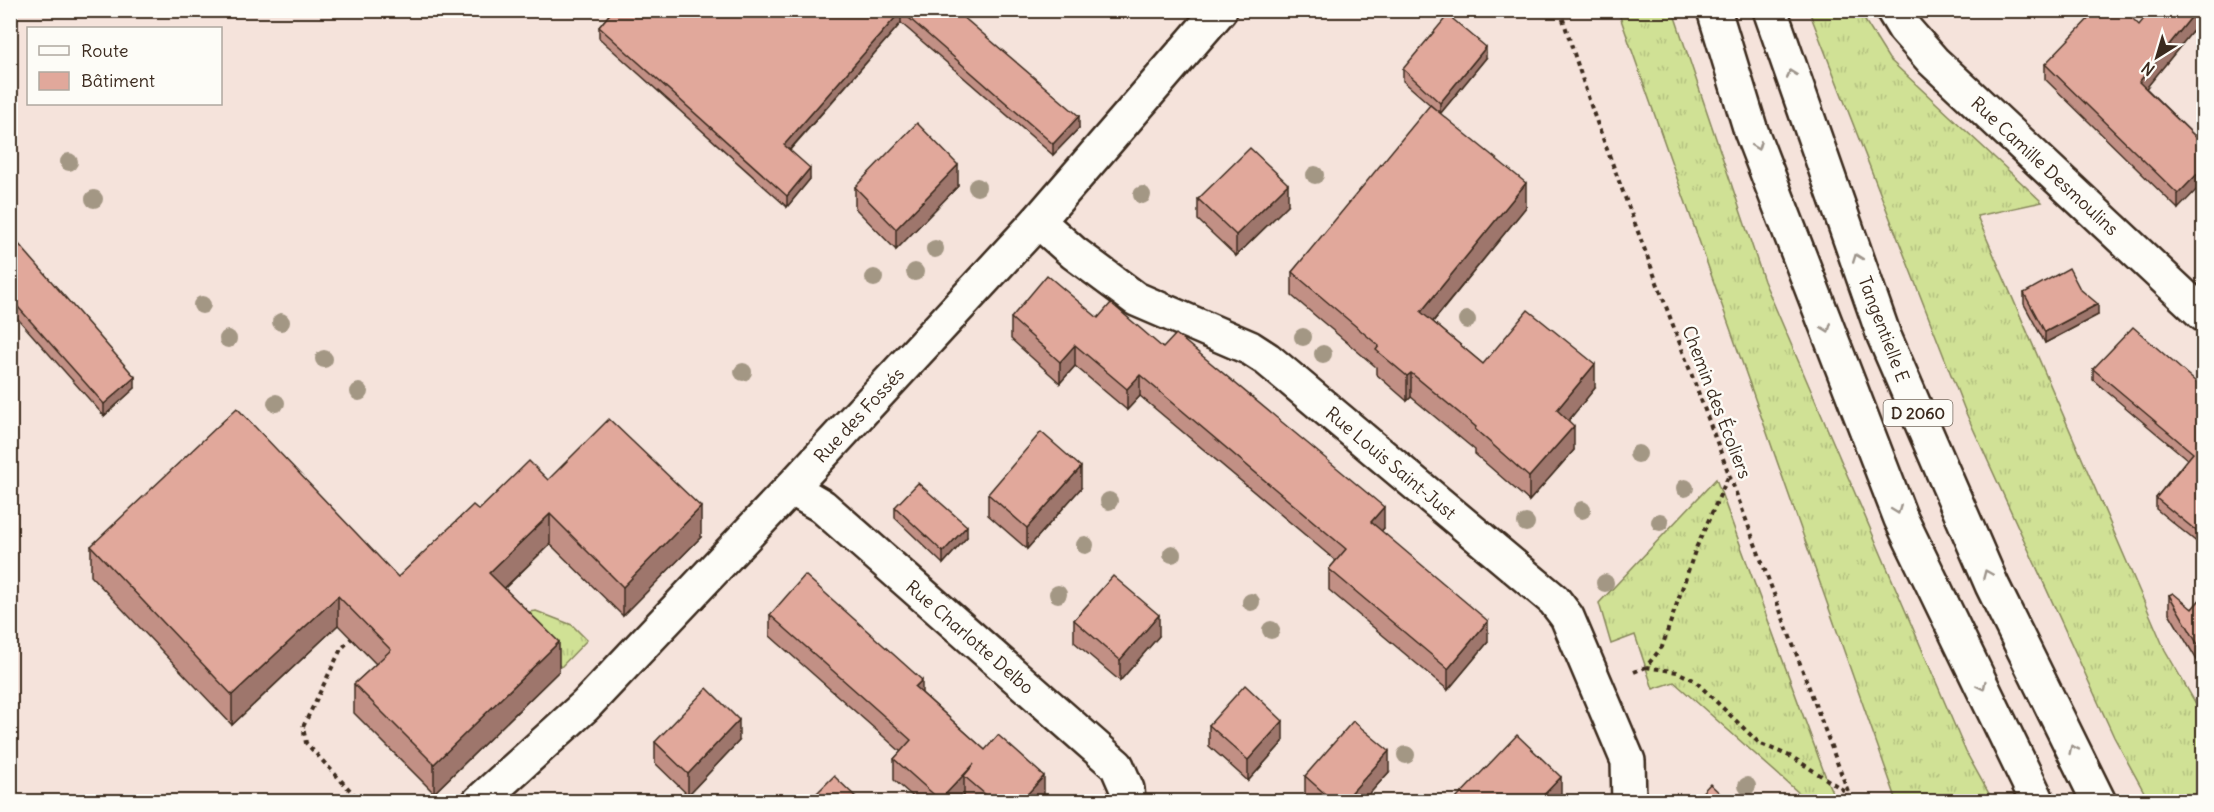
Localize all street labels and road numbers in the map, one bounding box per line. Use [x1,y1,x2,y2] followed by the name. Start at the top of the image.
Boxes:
[1966,92,2124,240] street label: Rue Camille Desmoulins
[1853,273,1915,385] street label: Tangentielle E
[1677,322,1757,482] street label: Chemin des Écoliers
[809,362,909,468] street label: Rue des Fossés
[1884,400,1952,426] road number: D 2060
[1321,402,1461,524] street label: Rue Louis Saint-Just
[901,575,1039,699] street label: Rue Charlotte Delbo

